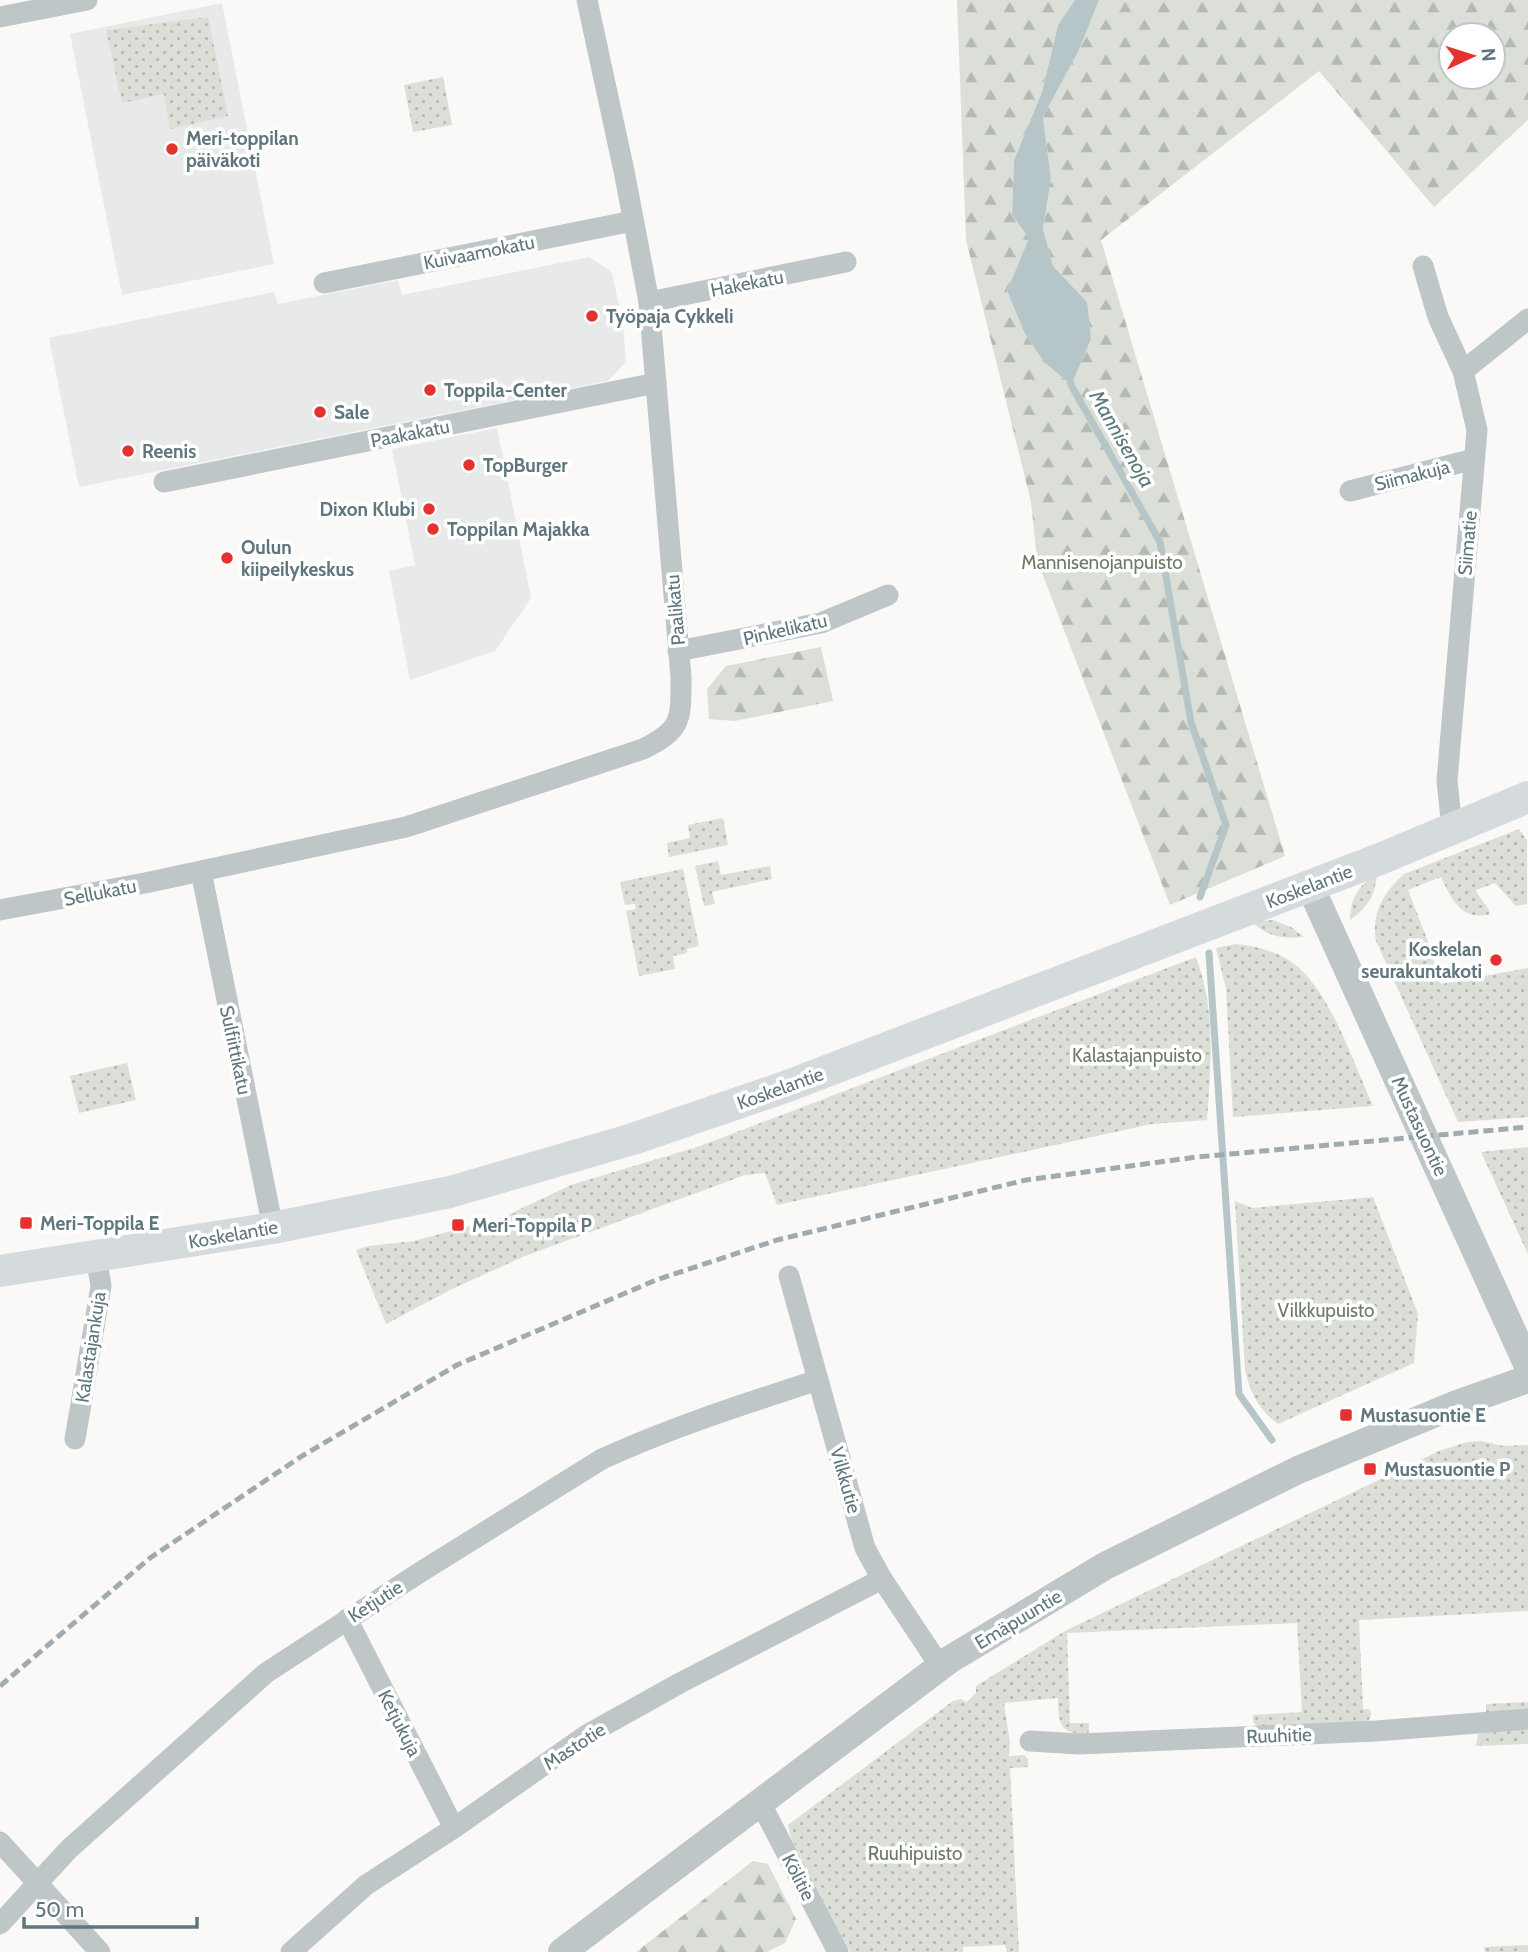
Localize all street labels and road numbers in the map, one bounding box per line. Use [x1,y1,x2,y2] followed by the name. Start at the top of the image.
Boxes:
[422,230,537,275] street label: Kuivaamokatu
[709,265,786,302] street label: Hakekatu
[369,415,452,452] street label: Paakakatu
[1372,455,1452,496] street label: Siimakuja
[1453,510,1482,576] street label: Siimatie
[661,574,690,646] street label: Paalikatu
[741,609,829,650] street label: Pinkelikatu
[1263,859,1356,913] street label: Koskelantie
[62,874,138,911] street label: Sellukatu
[215,1004,256,1097] street label: Sulfiittikatu
[734,1062,827,1115] street label: Koskelantie
[1386,1073,1453,1180] street label: Mustasuontie
[187,1215,280,1254] street label: Koskelantie
[70,1290,111,1404] street label: Kalastajankuja
[825,1444,866,1516] street label: Vilkkutie
[344,1575,407,1628] street label: Ketjutie
[971,1584,1066,1654] street label: Emäpuuntie
[373,1686,426,1760] street label: Ketjukuja
[539,1718,610,1775] street label: Mastotie
[1246,1723,1312,1748] street label: Ruuhitie
[777,1850,820,1905] street label: Kölitie

